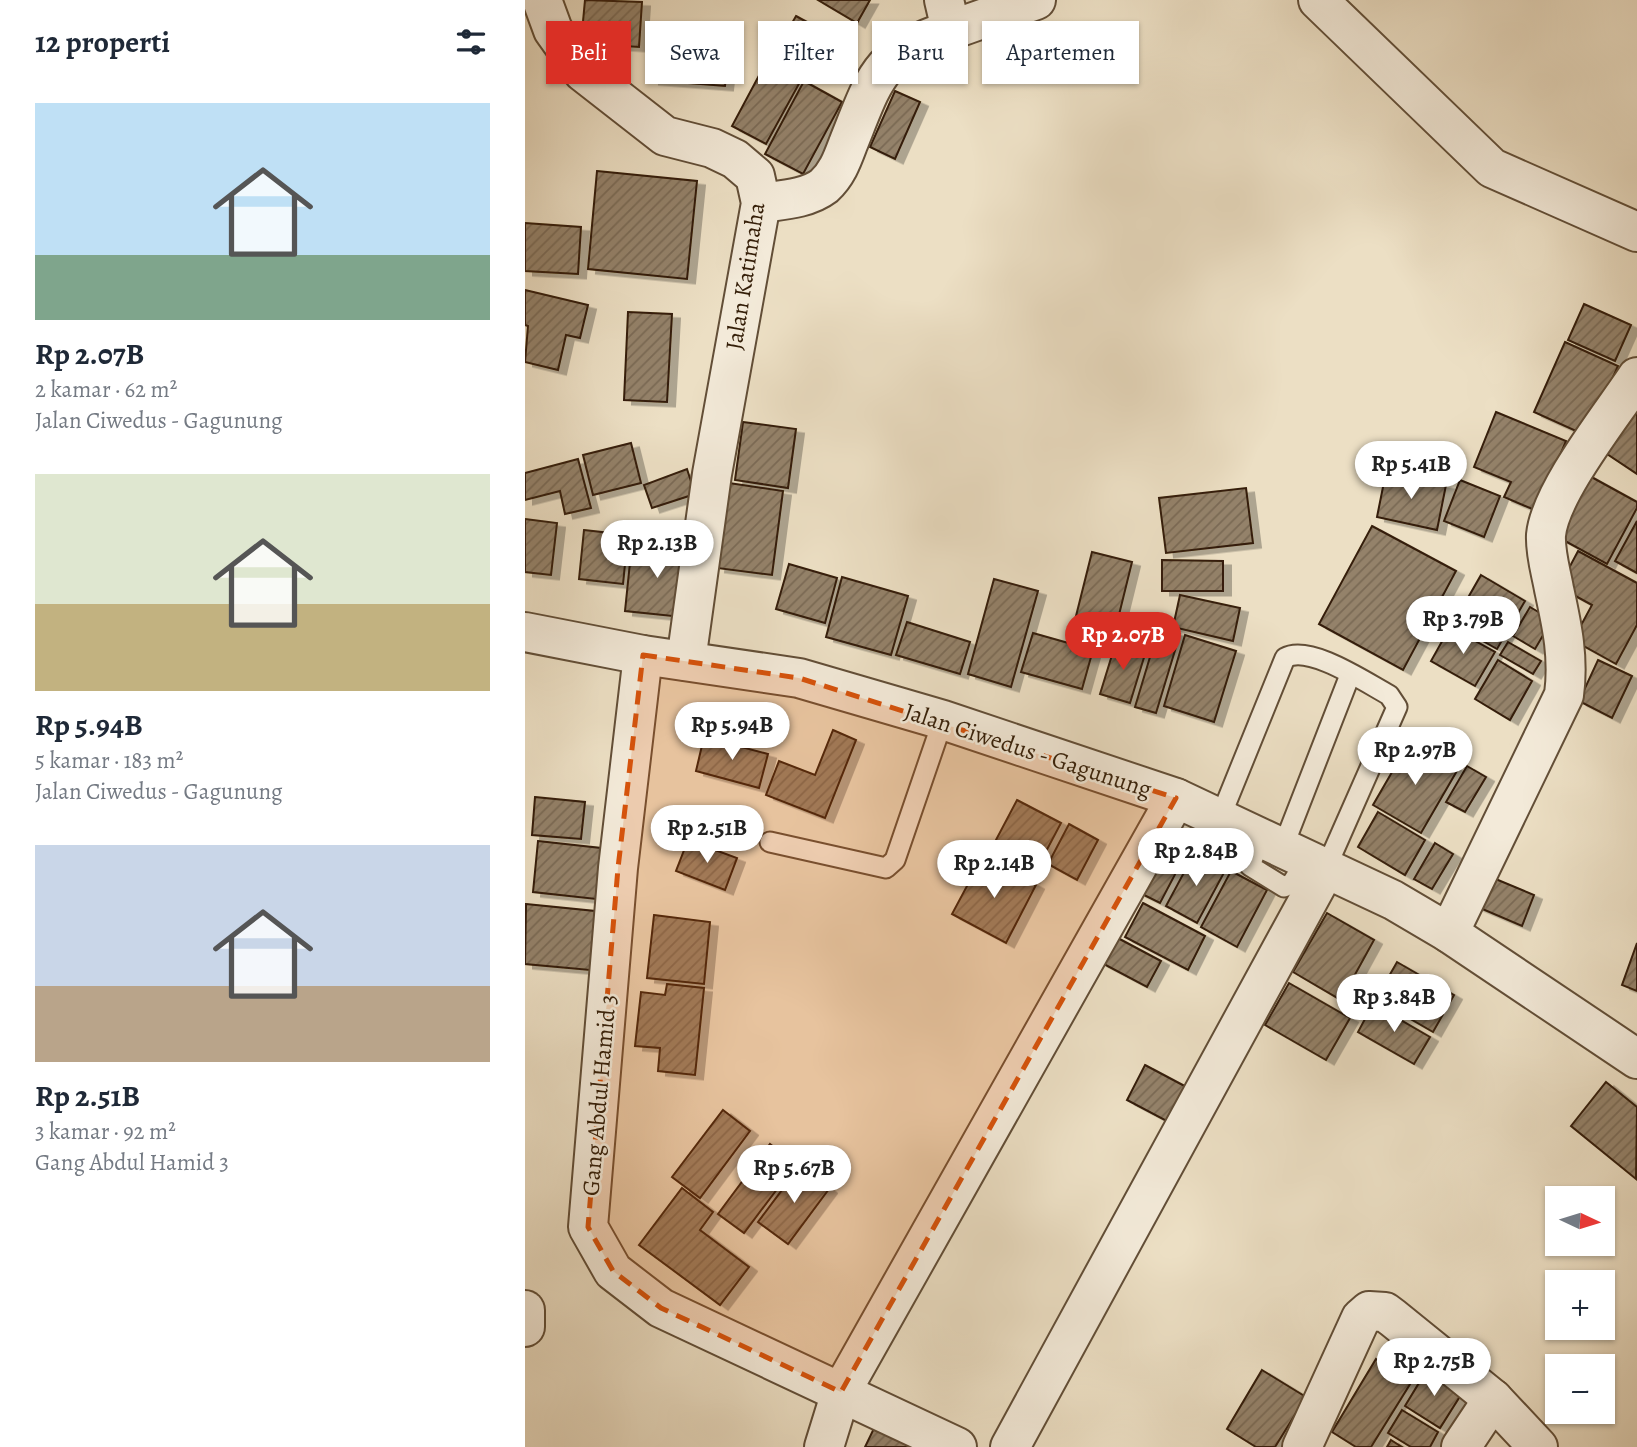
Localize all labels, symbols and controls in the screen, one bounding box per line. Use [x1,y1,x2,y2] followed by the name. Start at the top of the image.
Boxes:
[546,21,631,84] chip: Beli
[645,21,744,84] chip: Sewa
[758,21,858,84] chip: Filter
[872,21,968,84] chip: Baru
[982,21,1139,84] chip: Apartemen
[35,22,170,62] text: 12 properti
[452,23,490,61] icon: filters
[200,149,326,275] icon: home
[718,199,773,352] street label: Jalan Katimaha
[35,334,144,374] text: Rp 2.07B
[35,374,177,405] text: 2 kamar · 62 m²
[35,405,283,436] text: Jalan Ciwedus - Gagunung
[1339,442,1483,501] pin: Rp 5.41B
[1371,448,1451,479] text: Rp 5.41B
[200,520,326,646] icon: home
[585,520,729,580] pin: Rp 2.13B
[617,527,697,558] text: Rp 2.13B
[1391,596,1535,656] pin: Rp 3.79B
[1422,603,1504,634] text: Rp 3.79B
[1051,612,1195,672] pin: Rp 2.07B
[1081,619,1165,650] text: Rp 2.07B
[900,695,1156,805] street label: Jalan Ciwedus - Gagunung
[660,702,804,762] pin: Rp 5.94B
[35,705,143,745] text: Rp 5.94B
[691,709,773,740] text: Rp 5.94B
[1343,728,1487,787] pin: Rp 2.97B
[1374,734,1456,765] text: Rp 2.97B
[35,745,183,776] text: 5 kamar · 183 m²
[35,776,283,807] text: Jalan Ciwedus - Gagunung
[635,806,779,865] pin: Rp 2.51B
[667,812,747,843] text: Rp 2.51B
[1124,828,1268,888] pin: Rp 2.84B
[1154,835,1238,866] text: Rp 2.84B
[922,841,1066,900] pin: Rp 2.14B
[953,847,1035,878] text: Rp 2.14B
[200,891,326,1017] icon: home
[1322,974,1466,1034] pin: Rp 3.84B
[1352,981,1436,1012] text: Rp 3.84B
[574,993,624,1197] street label: Gang Abdul Hamid 3
[35,1076,140,1116] text: Rp 2.51B
[35,1116,176,1147] text: 3 kamar · 92 m²
[722,1146,866,1205] pin: Rp 5.67B
[35,1147,229,1178] text: Gang Abdul Hamid 3
[753,1152,835,1183] text: Rp 5.67B
[1545,1186,1615,1256] north arrow
[1545,1186,1615,1424] map controls
[1545,1270,1615,1340] button: +
[1362,1338,1506,1398] pin: Rp 2.75B
[1393,1345,1475,1376] text: Rp 2.75B
[1545,1354,1615,1424] button: −

